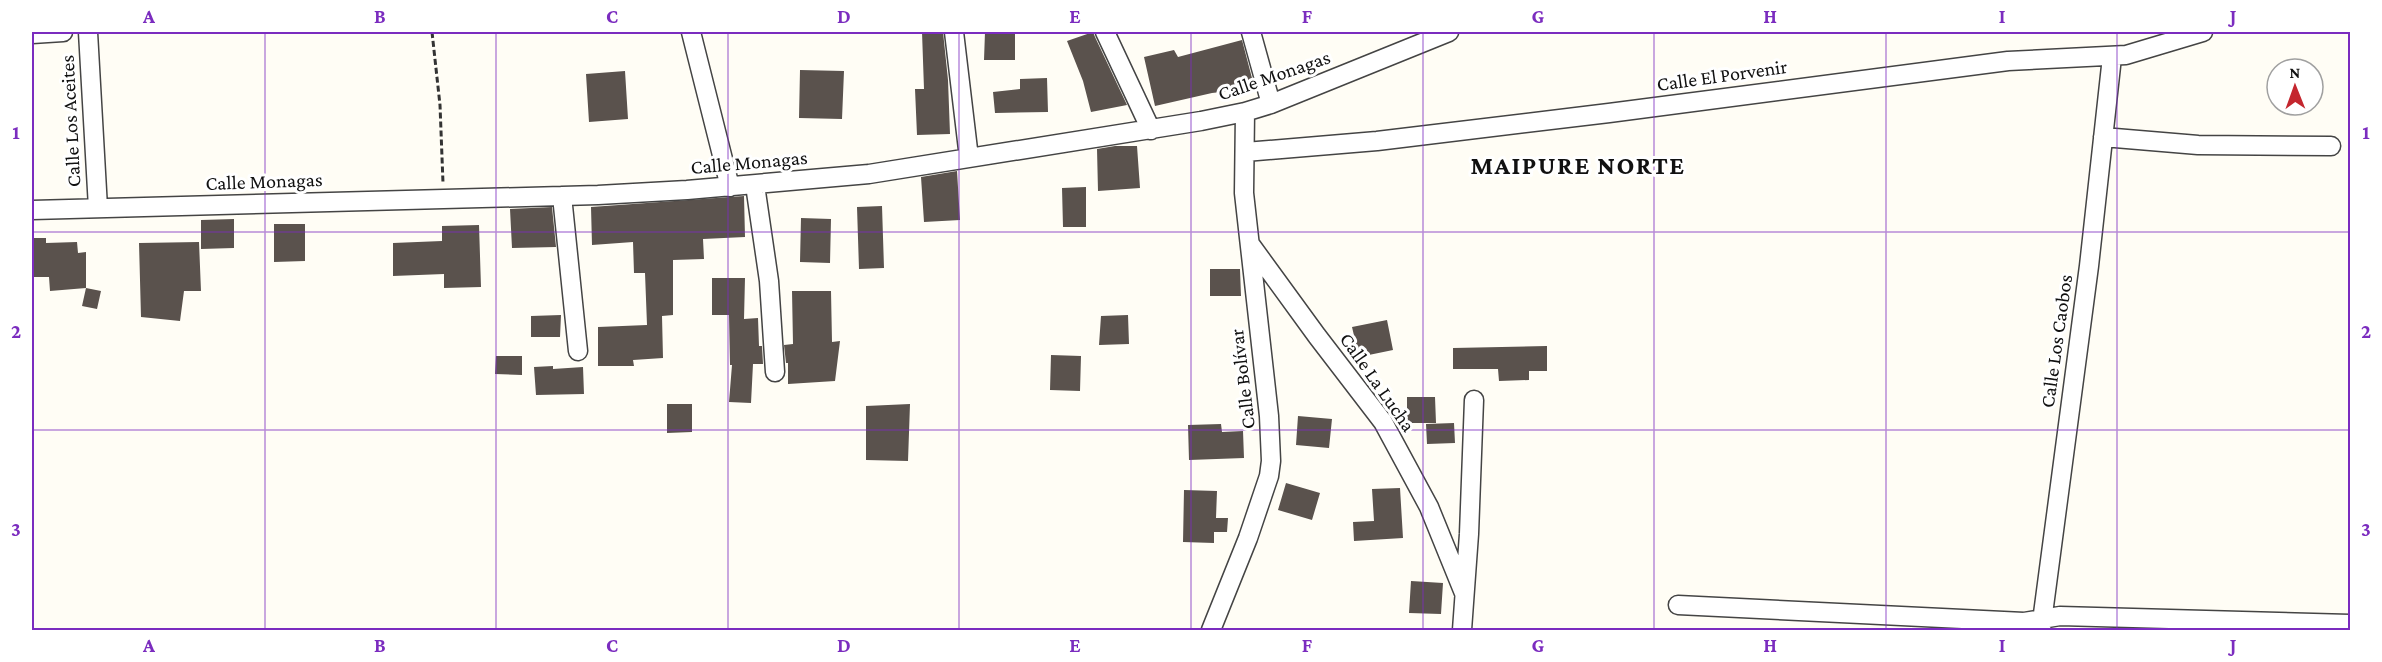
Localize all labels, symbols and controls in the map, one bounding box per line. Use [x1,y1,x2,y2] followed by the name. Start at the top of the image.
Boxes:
[142,5,156,27] text: A
[374,5,386,27] text: B
[606,5,618,27] text: C
[837,5,851,27] text: D
[1069,5,1081,27] text: E
[1302,5,1313,27] text: F
[1532,5,1545,27] text: G
[1763,5,1777,27] text: H
[1999,5,2006,27] text: I
[2228,5,2237,27] text: J
[1215,45,1333,105] street label: Calle Monagas
[56,54,84,188] street label: Calle Los Aceites
[1655,55,1789,95] street label: Calle El Porvenir
[2265,57,2325,117] north arrow
[2289,64,2300,81] text: N
[12,121,20,143] text: 1
[2362,121,2370,143] text: 1
[690,146,809,179] street label: Calle Monagas
[1470,151,1686,180] district label: MAIPURE NORTE
[205,168,323,195] street label: Calle Monagas
[2036,273,2076,409] street label: Calle Los Caobos
[11,320,21,342] text: 2
[2361,320,2371,342] text: 2
[1225,328,1259,430] street label: Calle Bolívar
[1336,328,1420,436] street label: Calle La Lucha
[11,518,21,540] text: 3
[2361,518,2371,540] text: 3
[142,634,156,656] text: A
[374,634,386,656] text: B
[606,634,618,656] text: C
[837,634,851,656] text: D
[1069,634,1081,656] text: E
[1302,634,1313,656] text: F
[1532,634,1545,656] text: G
[1763,634,1777,656] text: H
[1999,634,2006,656] text: I
[2228,634,2237,656] text: J

